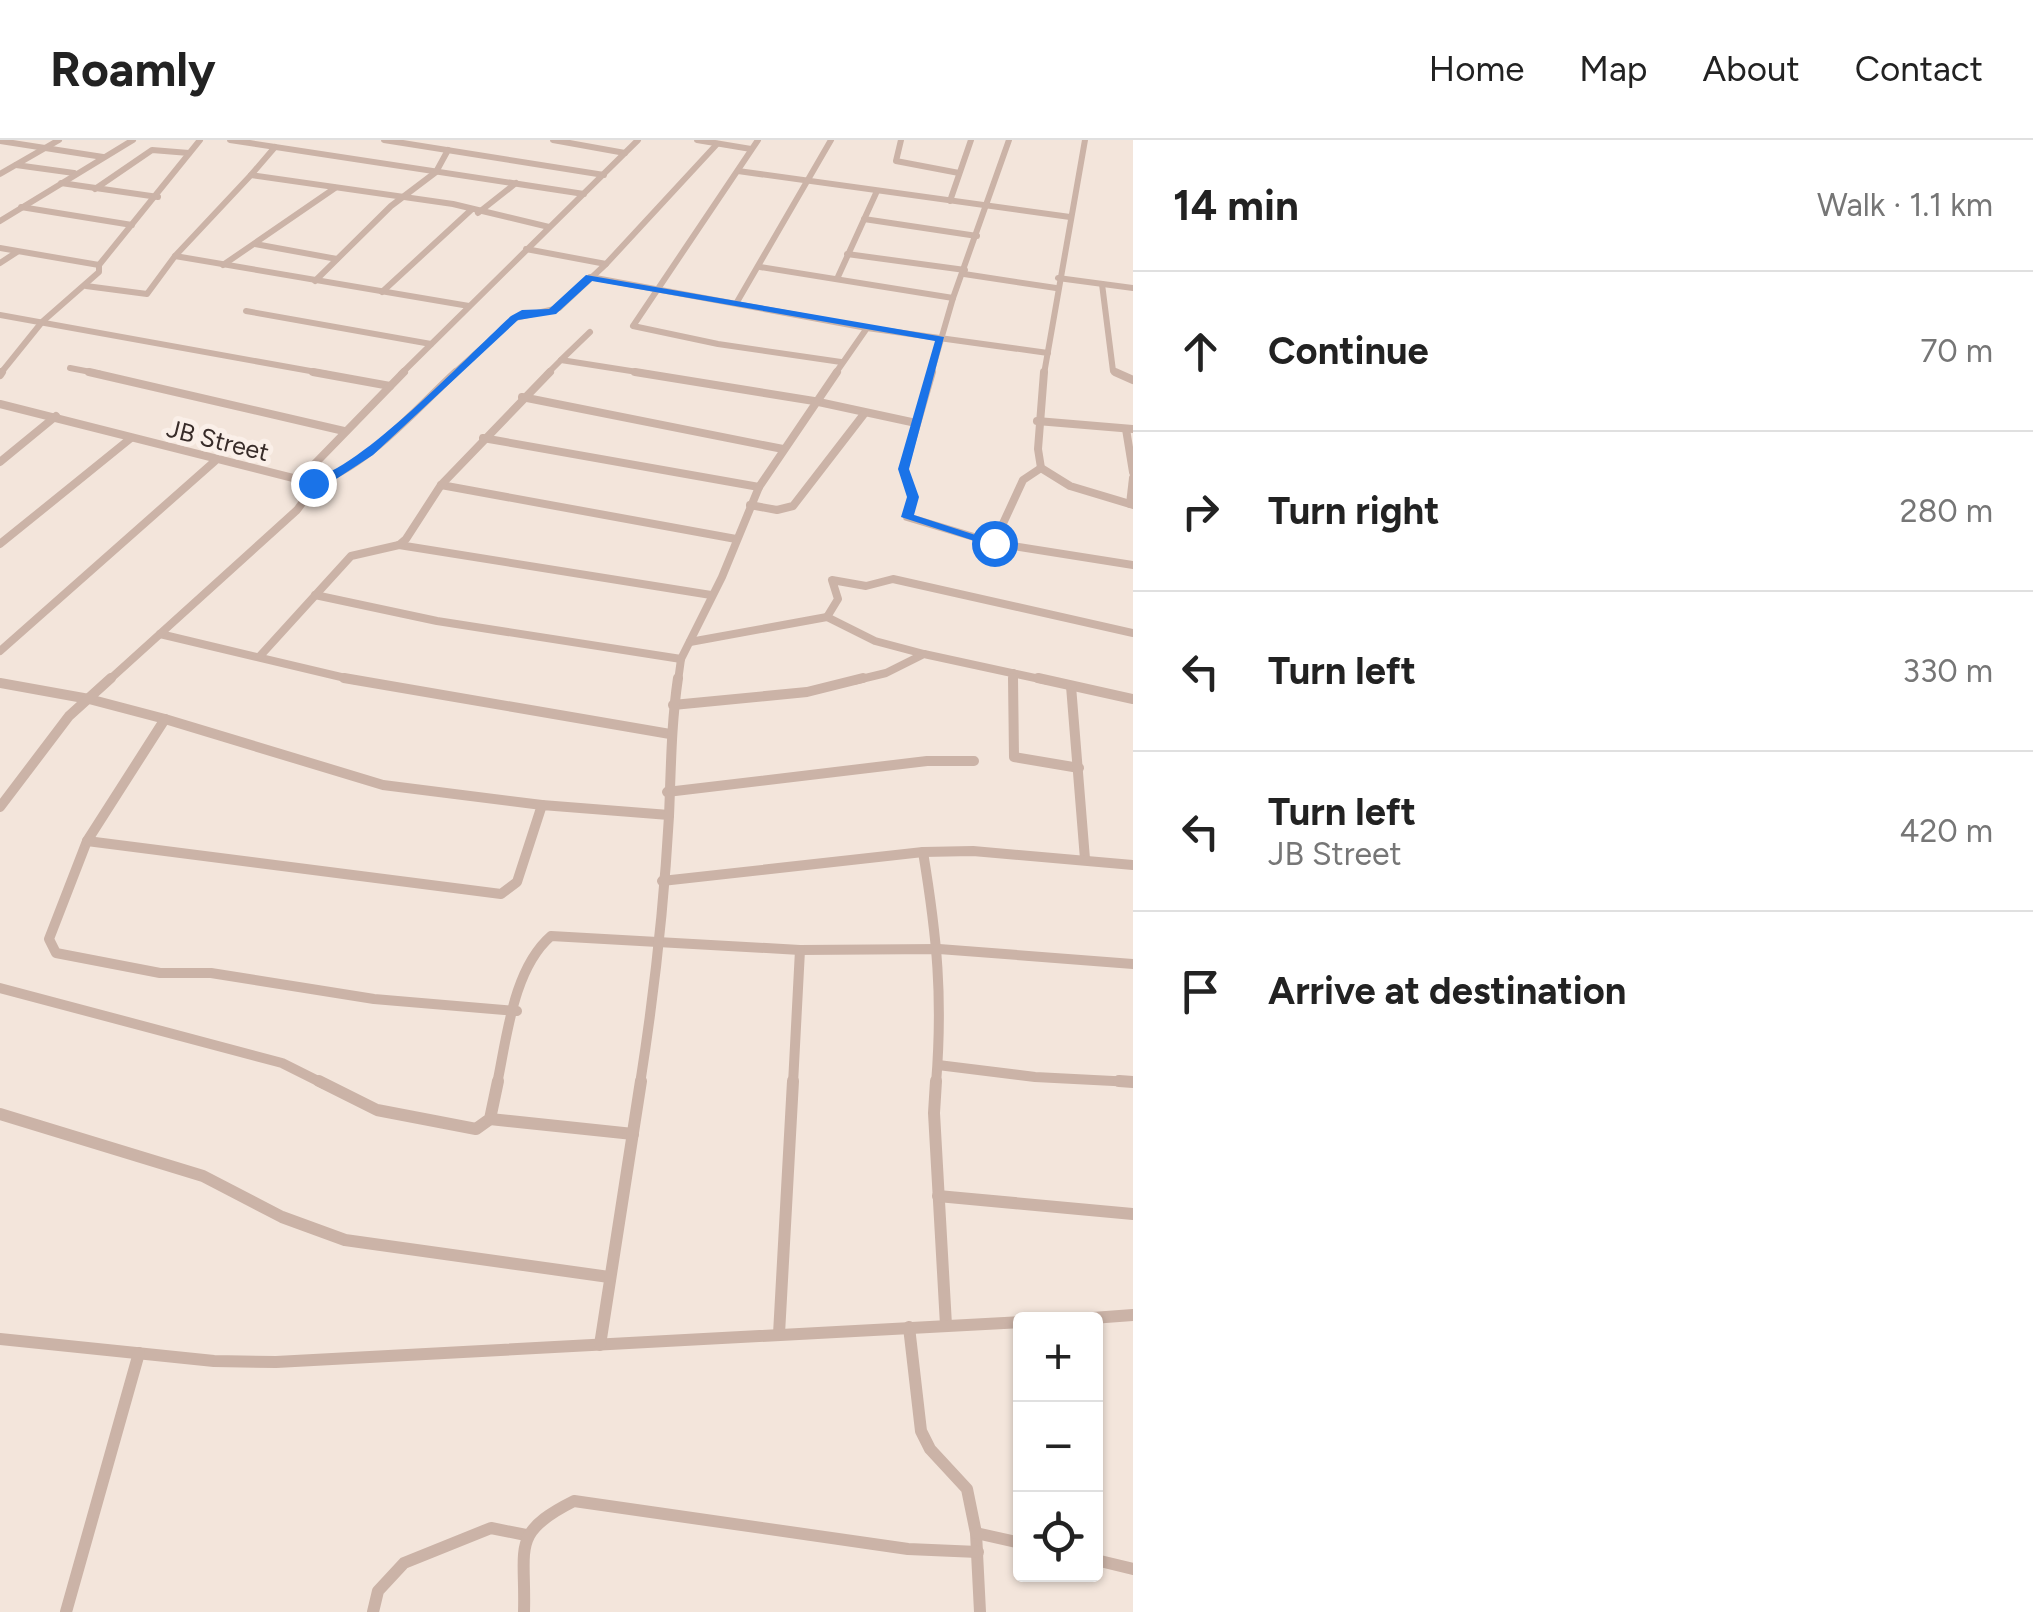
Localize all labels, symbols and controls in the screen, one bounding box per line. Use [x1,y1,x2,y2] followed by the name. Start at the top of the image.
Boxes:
[50,40,216,98] text: Roamly
[1429,48,1524,90] text: Home
[1579,48,1648,90] text: Map
[1703,48,1800,90] text: About
[1855,48,1983,90] text: Contact
[1173,180,1299,231] text: 14 min
[1817,186,1993,224] text: Walk · 1.1 km
[1173,324,1228,379] icon: ahead
[1268,328,1429,374] text: Continue
[1920,332,1993,370] text: 70 m
[164,413,272,467] street label: JB Street
[291,461,337,507] route end
[1173,484,1228,539] icon: right
[1268,488,1440,534] text: Turn right
[1900,492,1993,530] text: 280 m
[972,521,1018,567] route start
[1173,644,1228,699] icon: left
[1268,648,1416,694] text: Turn left
[1903,652,1993,690] text: 330 m
[1268,789,1416,835] text: Turn left
[1173,804,1228,859] icon: left
[1900,812,1993,850] text: 420 m
[1268,835,1402,873] text: JB Street
[1173,964,1228,1019] icon: arrive
[1268,968,1626,1014] text: Arrive at destination
[1013,1312,1103,1582] map controls
[1013,1312,1103,1402] button: +
[1013,1402,1103,1492] button: −
[1013,1492,1103,1582] button: locate

